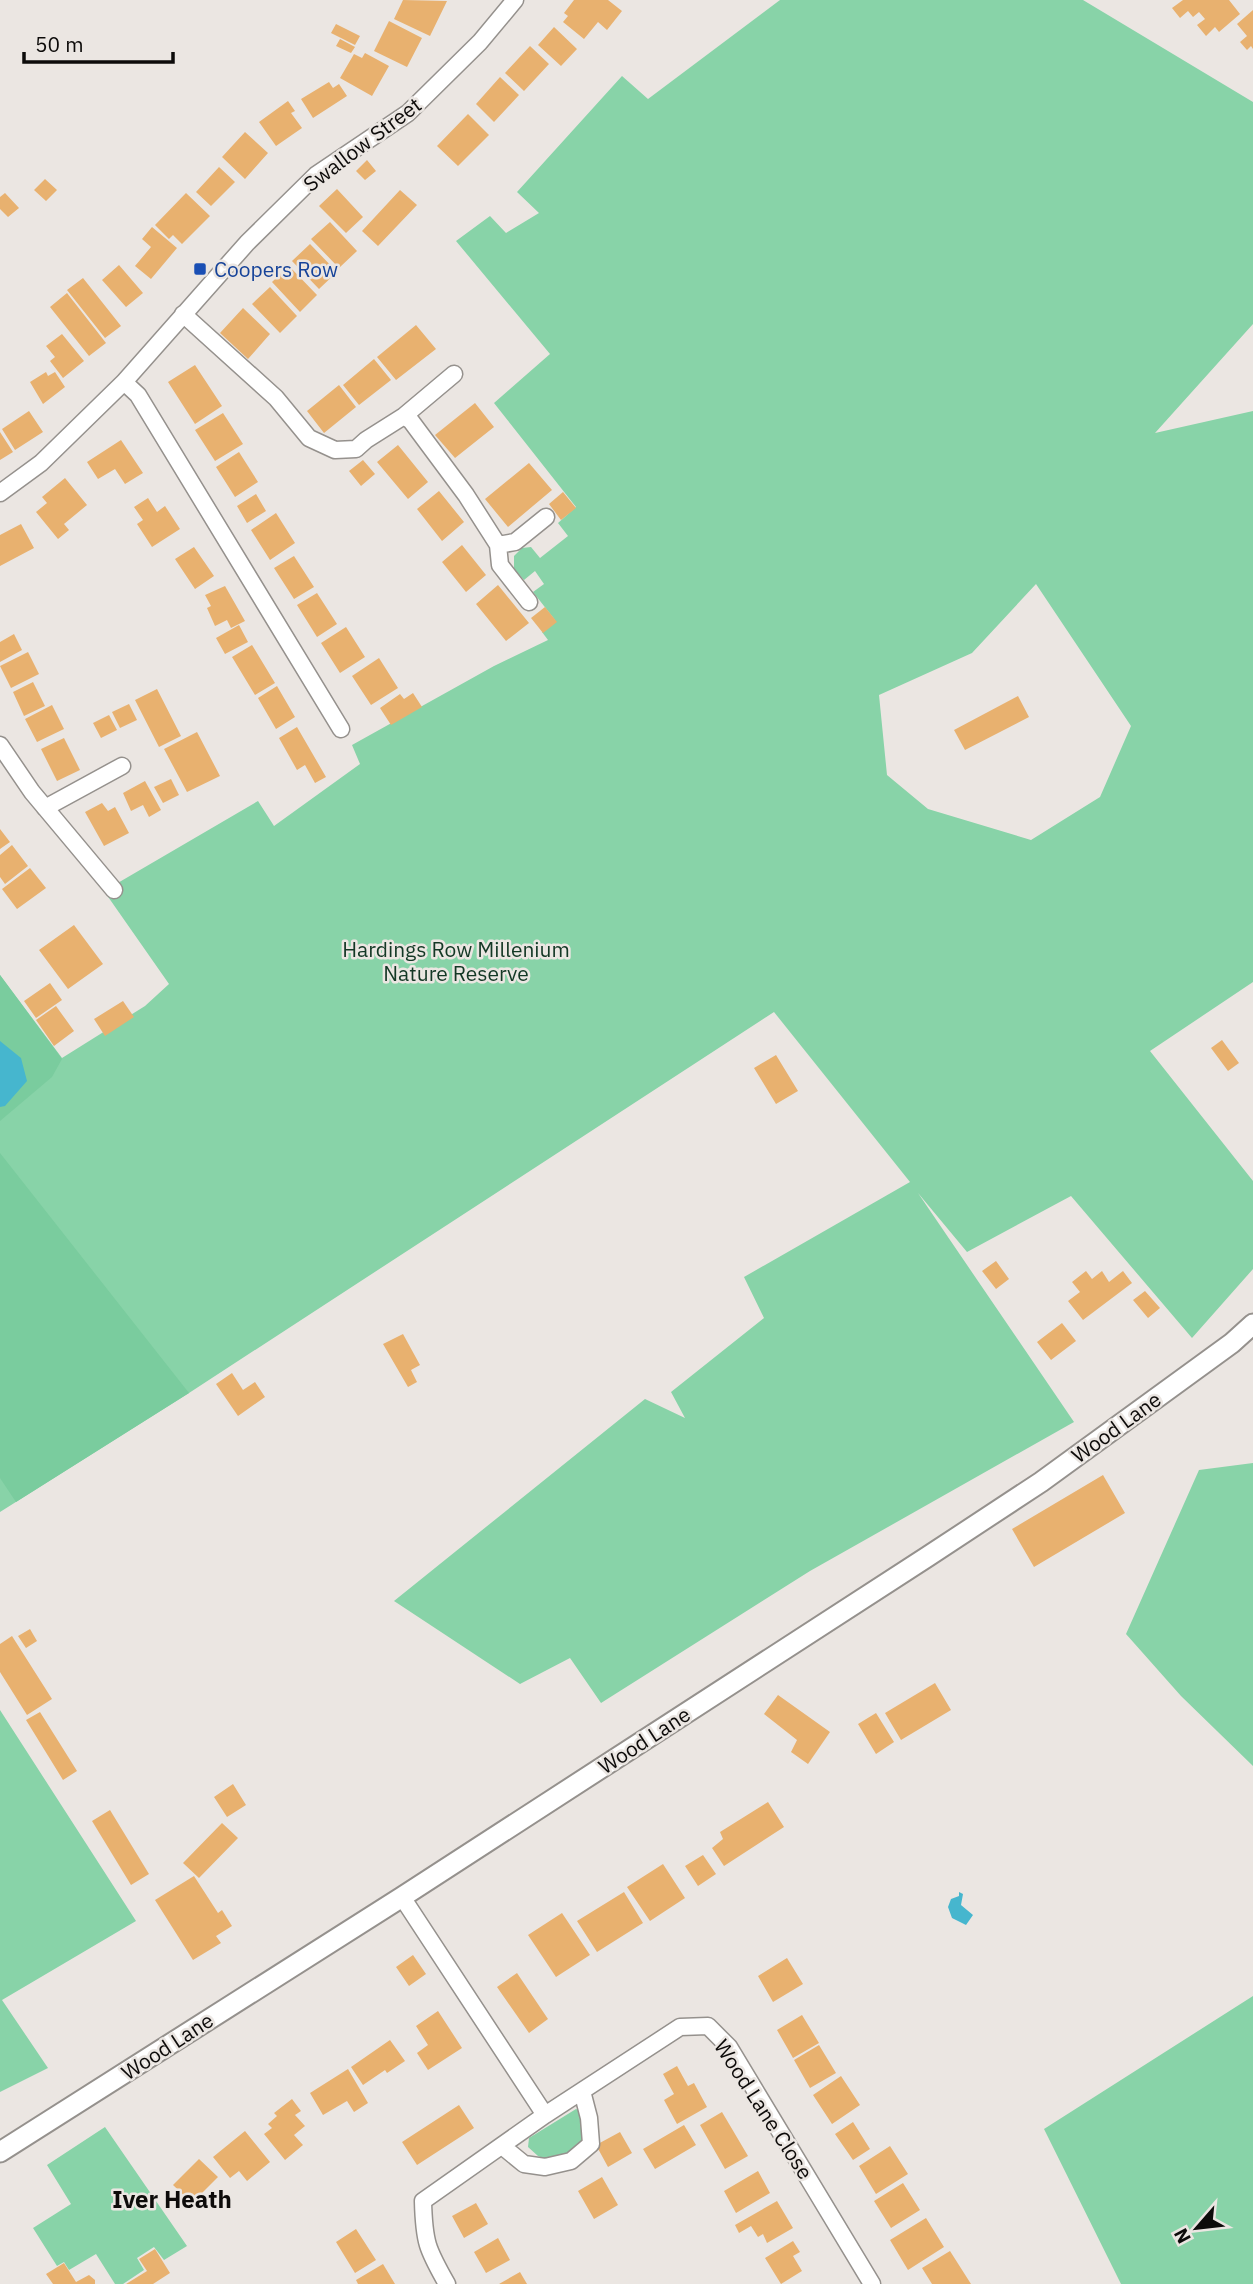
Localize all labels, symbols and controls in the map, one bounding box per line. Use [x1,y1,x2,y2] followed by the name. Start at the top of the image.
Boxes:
[24,21,173,65] scale bar
[35,30,84,58] text: 50 m
[297,90,427,198] street label: Swallow Street
[214,255,338,283] place label: Coopers Row
[192,261,208,277] marker: Coopers Row
[342,935,570,987] park label: Hardings Row Millenium Nature Reserve
[1066,1385,1166,1469] street label: Wood Lane
[593,1700,695,1780] street label: Wood Lane
[116,2006,218,2086] street label: Wood Lane
[708,2034,820,2184] street label: Wood Lane Close
[112,2183,232,2215] district label: Iver Heath
[1162,2193,1232,2263] north arrow
[1168,2224,1196,2248] text: N

